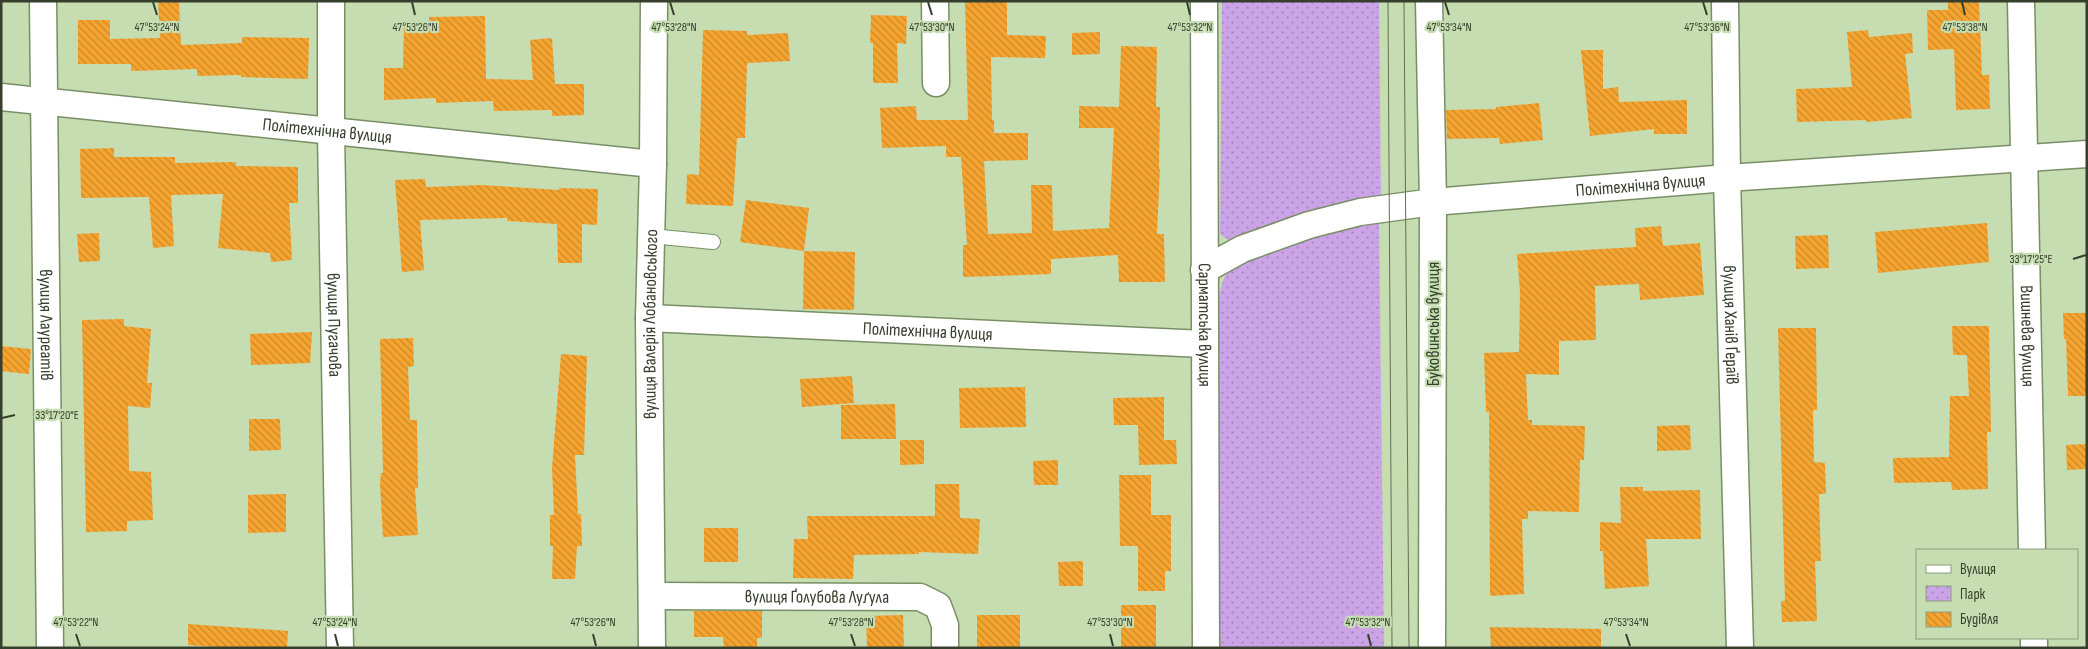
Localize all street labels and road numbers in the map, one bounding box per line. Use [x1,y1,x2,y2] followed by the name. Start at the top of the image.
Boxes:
[261,114,393,148] street label: Політехнічна вулиця
[1575,170,1706,201] street label: Політехнічна вулиця
[639,229,662,419] street label: вулиця Валерія Лобановського
[1423,262,1444,386] street label: Буковинська вулиця
[1194,263,1215,387] street label: Сарматська вулиця
[1718,265,1743,385] street label: вулиця Ханів Ґераїв
[35,269,57,381] street label: вулиця Лауреатів
[322,273,345,377] street label: вулиця Пугачова
[2016,285,2039,387] street label: Вишнева вулиця
[862,318,993,345] street label: Політехнічна вулиця
[745,586,889,608] street label: вулиця Ґолубова Луґула

